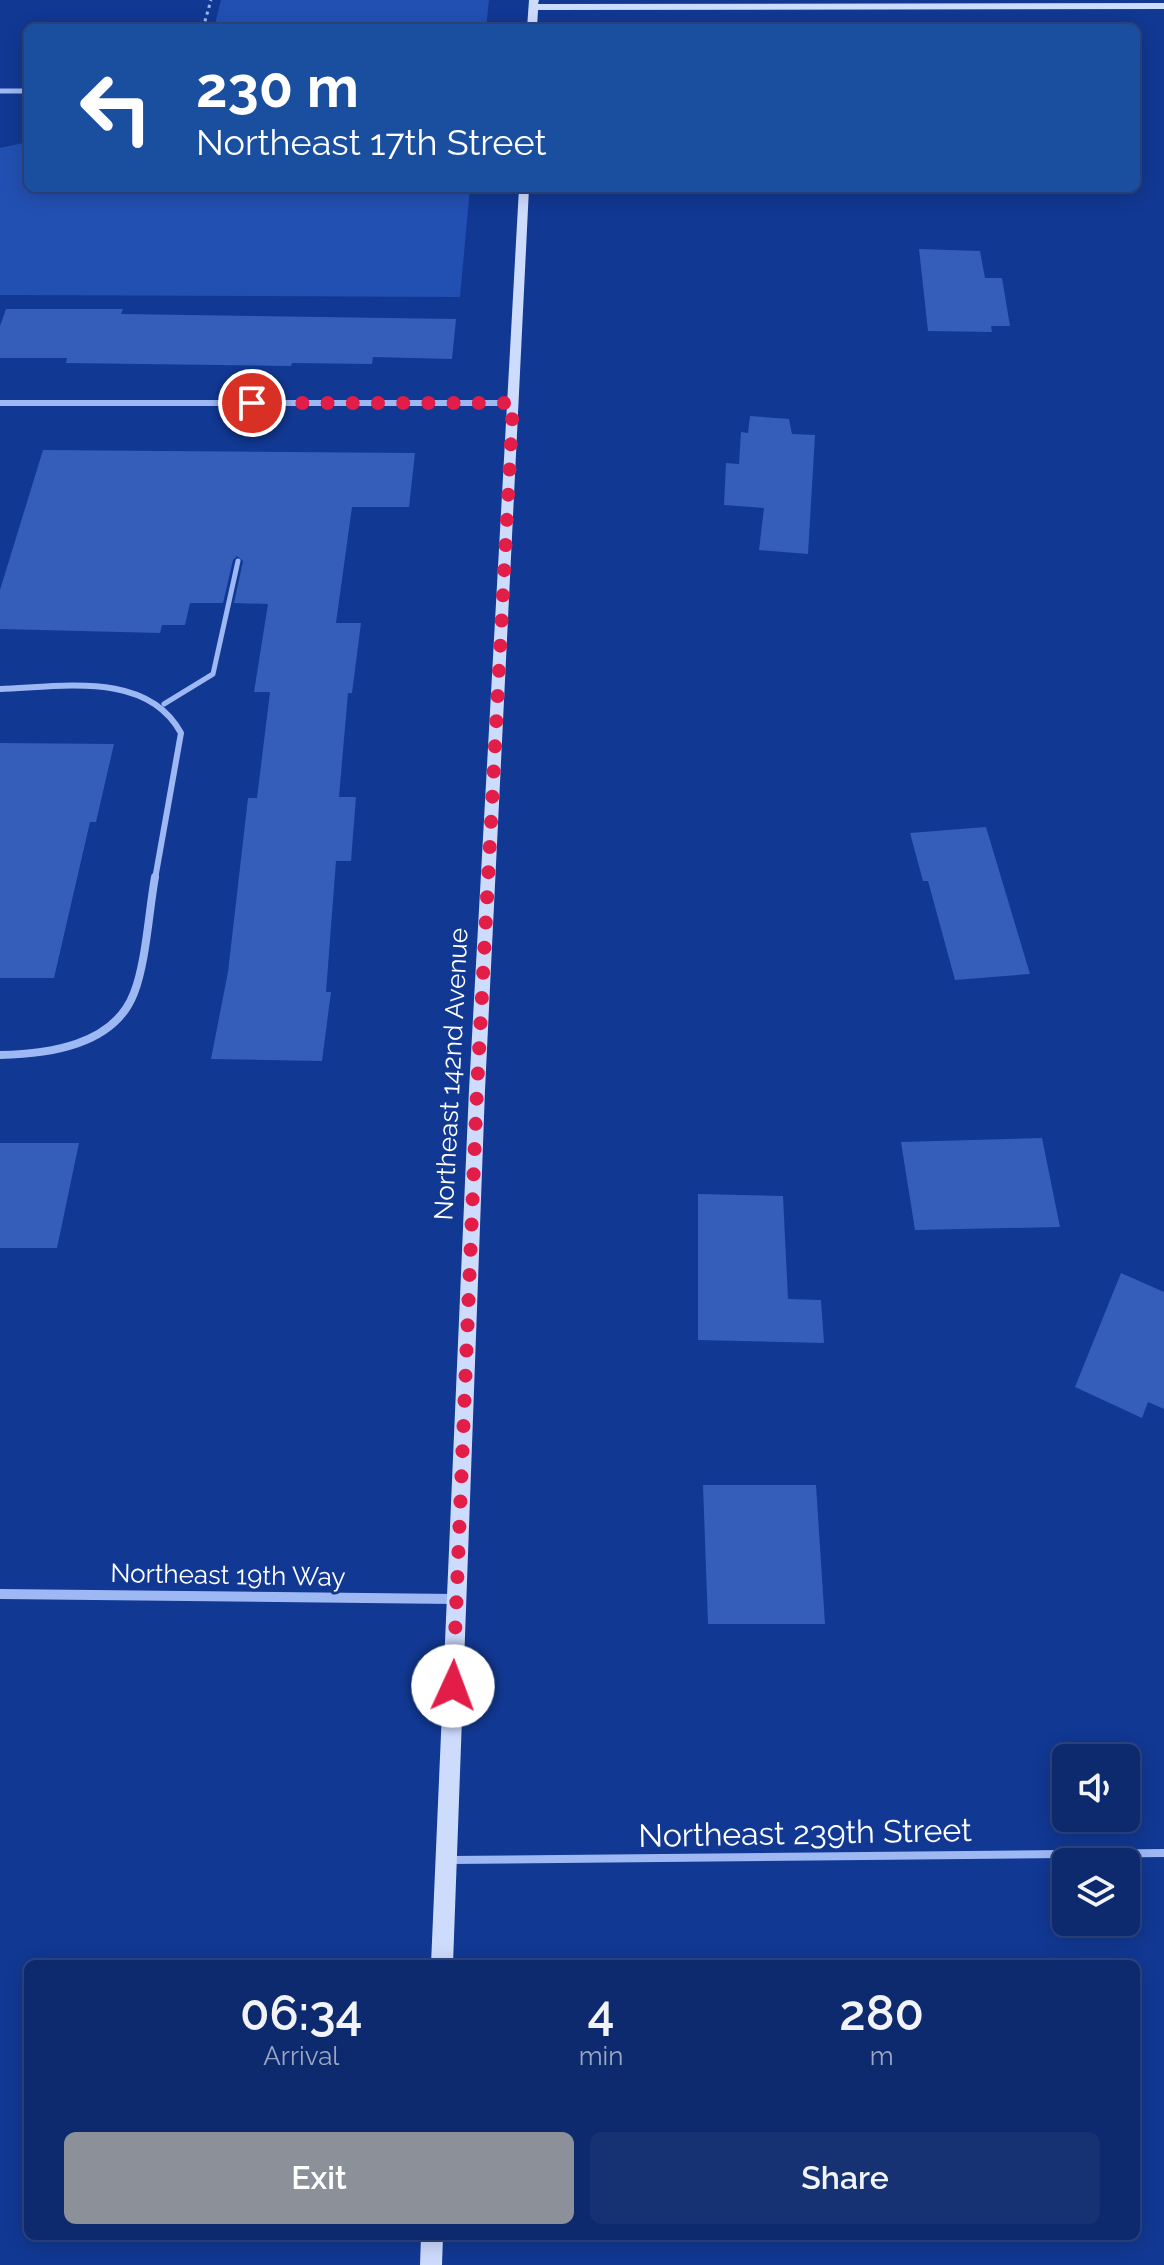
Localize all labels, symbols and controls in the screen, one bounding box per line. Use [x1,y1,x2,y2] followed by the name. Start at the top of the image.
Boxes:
[196,54,359,120] text: 230 m
[64,56,168,160] icon: left
[196,121,546,163] text: Northeast 17th Street
[218,369,286,437] pin
[230,381,274,425] icon: arrive
[428,927,474,1221] street label: Northeast 142nd Avenue
[110,1558,346,1592] street label: Northeast 19th Way
[411,1644,495,1728] position arrow
[1052,1744,1140,1936] map controls
[1052,1744,1140,1832] button: sound
[638,1811,972,1854] street label: Northeast 239th Street
[1052,1848,1140,1936] button: layers
[240,1985,363,2041] text: 06:34
[587,1985,615,2041] text: 4
[839,1985,924,2041] text: 280
[263,2041,339,2071] text: Arrival
[579,2041,623,2071] text: min
[870,2041,894,2071] text: m
[64,2132,574,2224] button: Exit
[590,2132,1100,2224] button: Share

